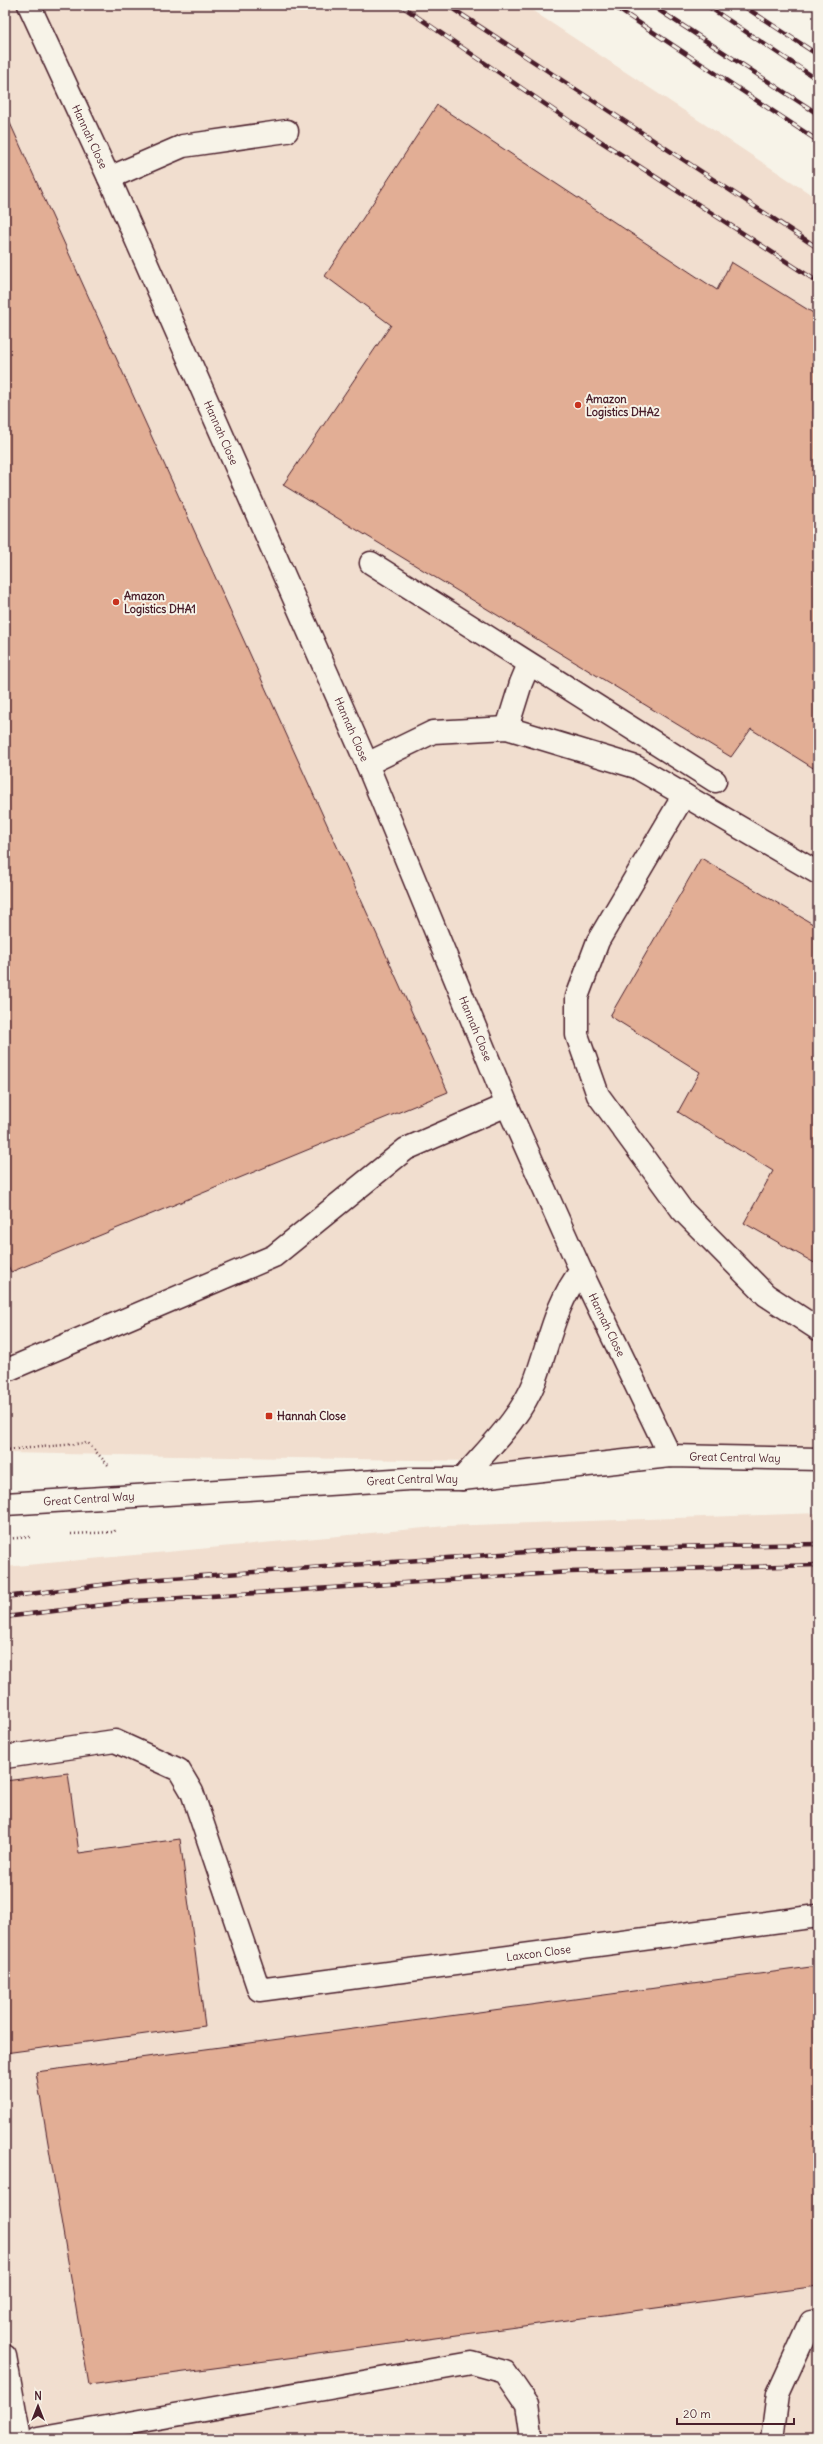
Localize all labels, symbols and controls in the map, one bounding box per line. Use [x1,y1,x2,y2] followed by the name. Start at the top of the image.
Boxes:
[69,102,111,171] street label: Hannah Close
[586,392,660,420] place label: Amazon Logistics DHA2
[201,398,242,467] street label: Hannah Close
[573,400,583,410] marker: Amazon Logistics DHA2
[124,589,196,617] place label: Amazon Logistics DHA1
[111,597,121,607] marker: Amazon Logistics DHA1
[331,695,372,764] street label: Hannah Close
[456,994,495,1063] street label: Hannah Close
[586,1291,628,1359] street label: Hannah Close
[277,1409,346,1423] place label: Hannah Close
[264,1411,274,1421] marker: Hannah Close
[689,1449,781,1465] street label: Great Central Way
[366,1472,458,1489] street label: Great Central Way
[43,1489,135,1509] street label: Great Central Way
[505,1942,572,1964] street label: Laxcon Close
[18,2386,58,2426] north arrow
[34,2389,42,2403] text: N
[677,2400,794,2426] scale bar
[683,2406,711,2421] text: 20 m

